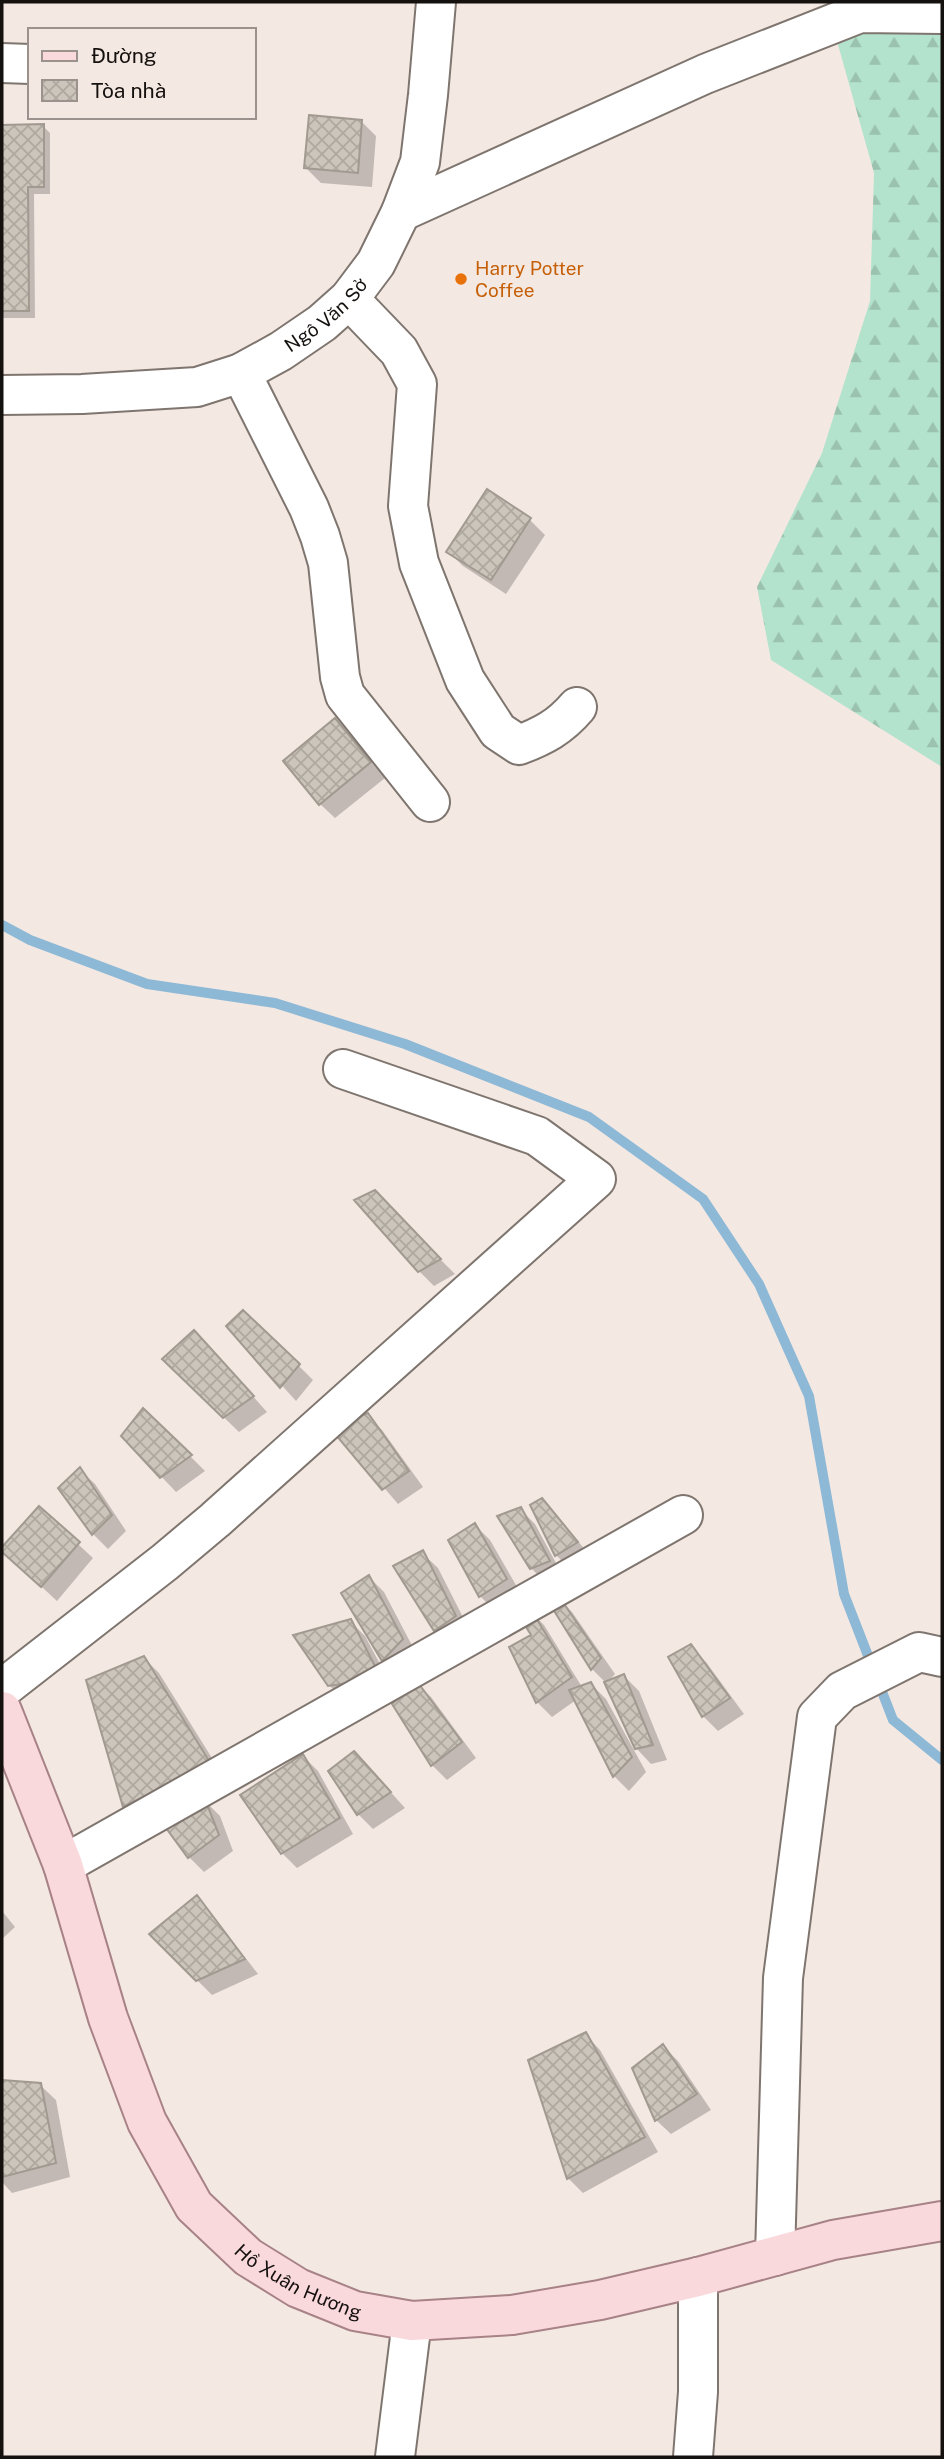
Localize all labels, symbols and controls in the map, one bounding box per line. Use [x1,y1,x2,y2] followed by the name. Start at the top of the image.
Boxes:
[28,28,256,119] legend
[91,43,157,68] text: Đường
[91,78,166,103] text: Tòa nhà
[475,257,584,301] place label: Harry Potter Coffee
[453,271,469,287] marker: Harry Potter Coffee
[280,273,372,356] street label: Ngô Văn Sở
[230,2239,363,2323] street label: Hồ Xuân Hương

